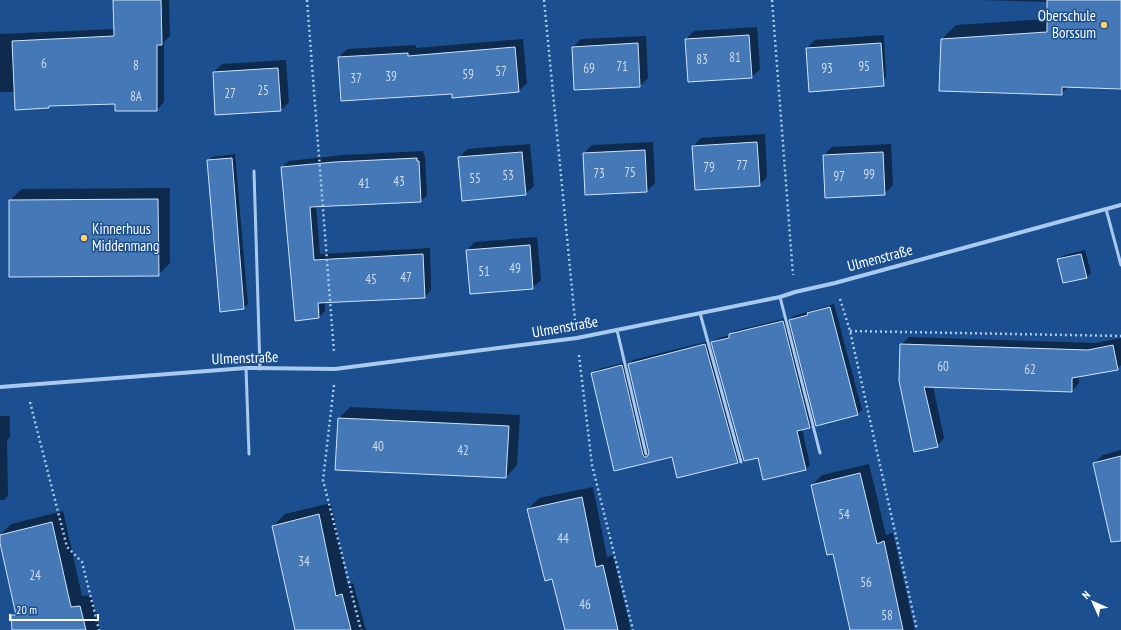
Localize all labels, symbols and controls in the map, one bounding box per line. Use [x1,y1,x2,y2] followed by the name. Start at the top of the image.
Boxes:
[1038,6,1096,42] place label: Oberschule Borssum
[1099,20,1109,30] marker: Oberschule Borssum
[729,49,741,66] house number: 81
[696,51,708,68] house number: 83
[41,55,47,72] house number: 6
[133,57,139,74] house number: 8
[616,58,628,75] house number: 71
[858,58,870,75] house number: 95
[583,60,595,77] house number: 69
[821,60,833,77] house number: 93
[495,63,507,80] house number: 57
[462,66,474,83] house number: 59
[385,68,397,85] house number: 39
[350,70,362,87] house number: 37
[257,82,269,99] house number: 25
[224,85,236,102] house number: 27
[130,88,143,105] house number: 8A
[736,157,748,174] house number: 77
[703,159,715,176] house number: 79
[624,164,636,181] house number: 75
[593,165,605,182] house number: 73
[863,166,875,183] house number: 99
[502,167,514,184] house number: 53
[833,168,845,185] house number: 97
[469,170,481,187] house number: 55
[393,173,405,190] house number: 43
[358,175,370,192] house number: 41
[92,219,159,255] place label: Kinnerhuus Middenmang
[79,233,89,243] marker: Kinnerhuus Middenmang
[845,240,915,275] street label: Ulmenstraße
[509,260,521,277] house number: 49
[478,263,490,280] house number: 51
[400,269,412,286] house number: 47
[365,271,377,288] house number: 45
[530,311,599,342] street label: Ulmenstraße
[211,347,279,368] street label: Ulmenstraße
[937,358,949,375] house number: 60
[1024,361,1036,378] house number: 62
[372,438,384,455] house number: 40
[457,442,469,459] house number: 42
[838,506,850,523] house number: 54
[557,530,569,547] house number: 44
[298,553,310,570] house number: 34
[29,567,41,584] house number: 24
[860,574,872,591] house number: 56
[1073,582,1113,622] north arrow
[1079,588,1093,602] text: N
[10,596,98,622] scale bar
[579,596,591,613] house number: 46
[16,602,37,617] text: 20 m
[881,607,893,624] house number: 58

